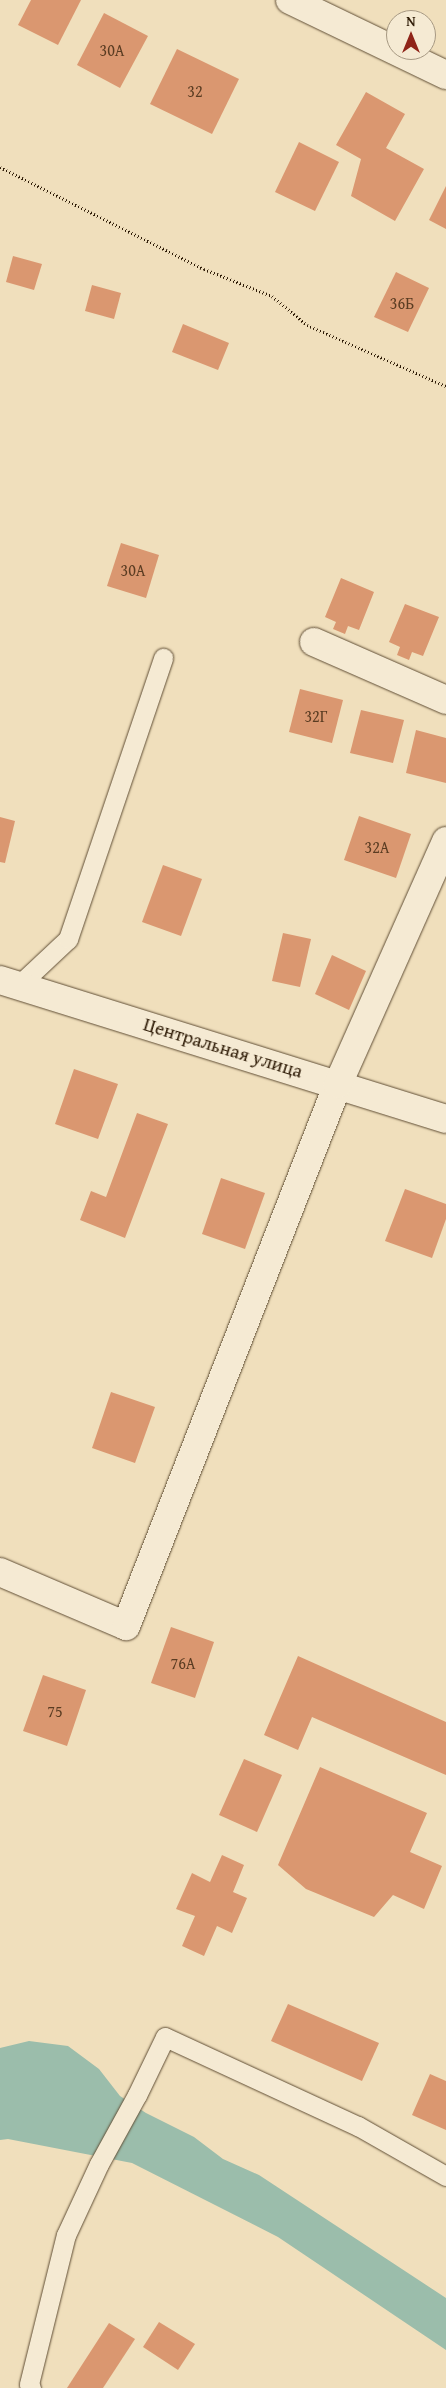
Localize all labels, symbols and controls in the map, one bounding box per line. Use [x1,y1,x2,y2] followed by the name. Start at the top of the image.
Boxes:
[386,10,436,60] north arrow
[406,11,416,31] text: N
[99,40,125,60] house number: 30А
[187,81,203,101] house number: 32
[390,293,414,313] house number: 36Б
[120,560,146,580] house number: 30А
[304,706,328,726] house number: 32Г
[364,837,390,857] house number: 32А
[141,1013,305,1083] street label: Центральная улица
[170,1653,196,1673] house number: 76А
[47,1701,63,1721] house number: 75

